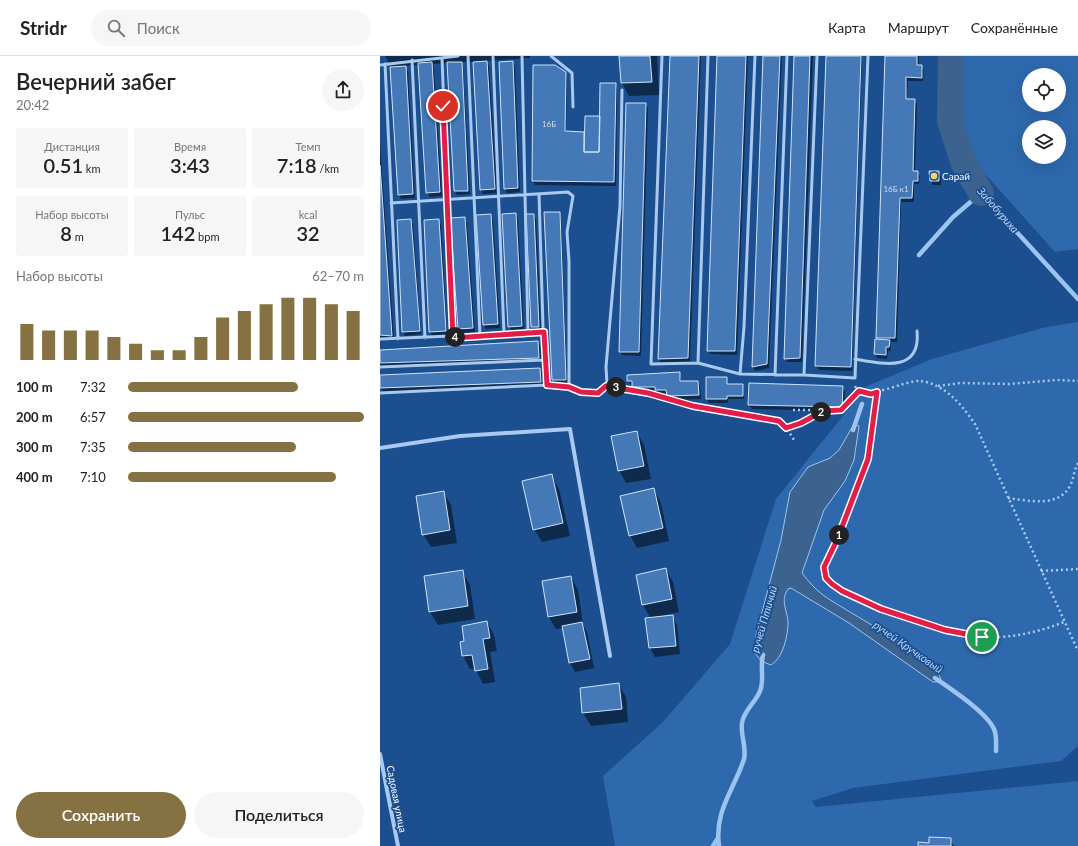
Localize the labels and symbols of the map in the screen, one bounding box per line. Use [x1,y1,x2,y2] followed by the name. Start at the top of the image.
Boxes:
[426,89,460,123] pin
[542,119,556,129] house number: 16Б
[942,170,970,182] place label: Сарай
[929,171,939,181] marker: Сарай
[974,183,1022,235] water label: Забобуриха
[883,184,909,194] house number: 16Б к1
[445,327,465,347] pin: 4
[606,377,626,397] pin: 3
[811,402,831,422] pin: 2
[829,525,849,545] pin: 1
[748,584,779,654] water label: ручей Птичий
[871,618,946,675] water label: ручей Кручковый
[965,620,999,654] pin
[385,764,409,834] street label: Садовая улица

